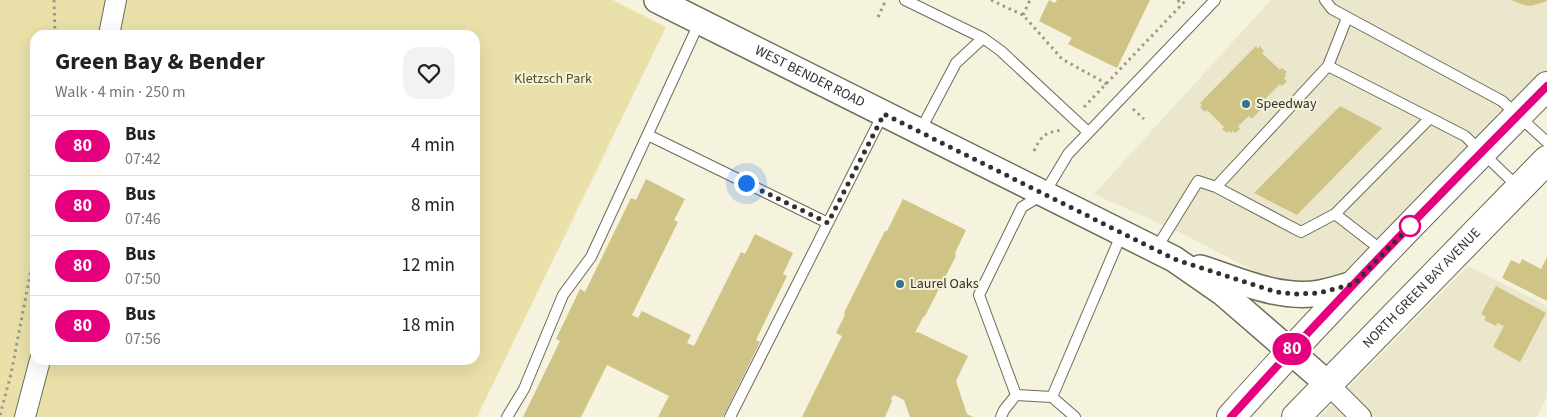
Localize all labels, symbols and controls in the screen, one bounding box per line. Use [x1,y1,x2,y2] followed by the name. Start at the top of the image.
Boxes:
[751,41,868,113] street label: WEST BENDER ROAD
[55,44,265,79] text: Green Bay & Bender
[403,47,455,99] button: heart
[514,69,592,89] park label: Kletzsch Park
[55,81,186,103] text: Walk · 4 min · 250 m
[1256,94,1317,114] place label: Speedway
[1240,98,1252,110] marker: Speedway
[125,121,156,148] text: Bus
[411,132,455,159] text: 4 min
[73,133,92,158] text: 80
[125,148,161,170] text: 07:42
[734,171,759,196] your location
[125,181,156,208] text: Bus
[411,192,455,219] text: 8 min
[73,193,92,218] text: 80
[125,208,161,230] text: 07:46
[1399,215,1421,237] unlabelled marker
[1358,223,1485,353] street label: NORTH GREEN BAY AVENUE
[125,241,156,268] text: Bus
[401,252,455,279] text: 12 min
[73,253,92,278] text: 80
[125,268,161,290] text: 07:50
[910,274,979,294] place label: Laurel Oaks
[894,278,906,290] marker: Laurel Oaks
[125,301,156,328] text: Bus
[401,312,455,339] text: 18 min
[73,313,92,338] text: 80
[125,328,161,350] text: 07:56
[1270,333,1314,365] line badge: 80
[1282,336,1302,361] text: 80

